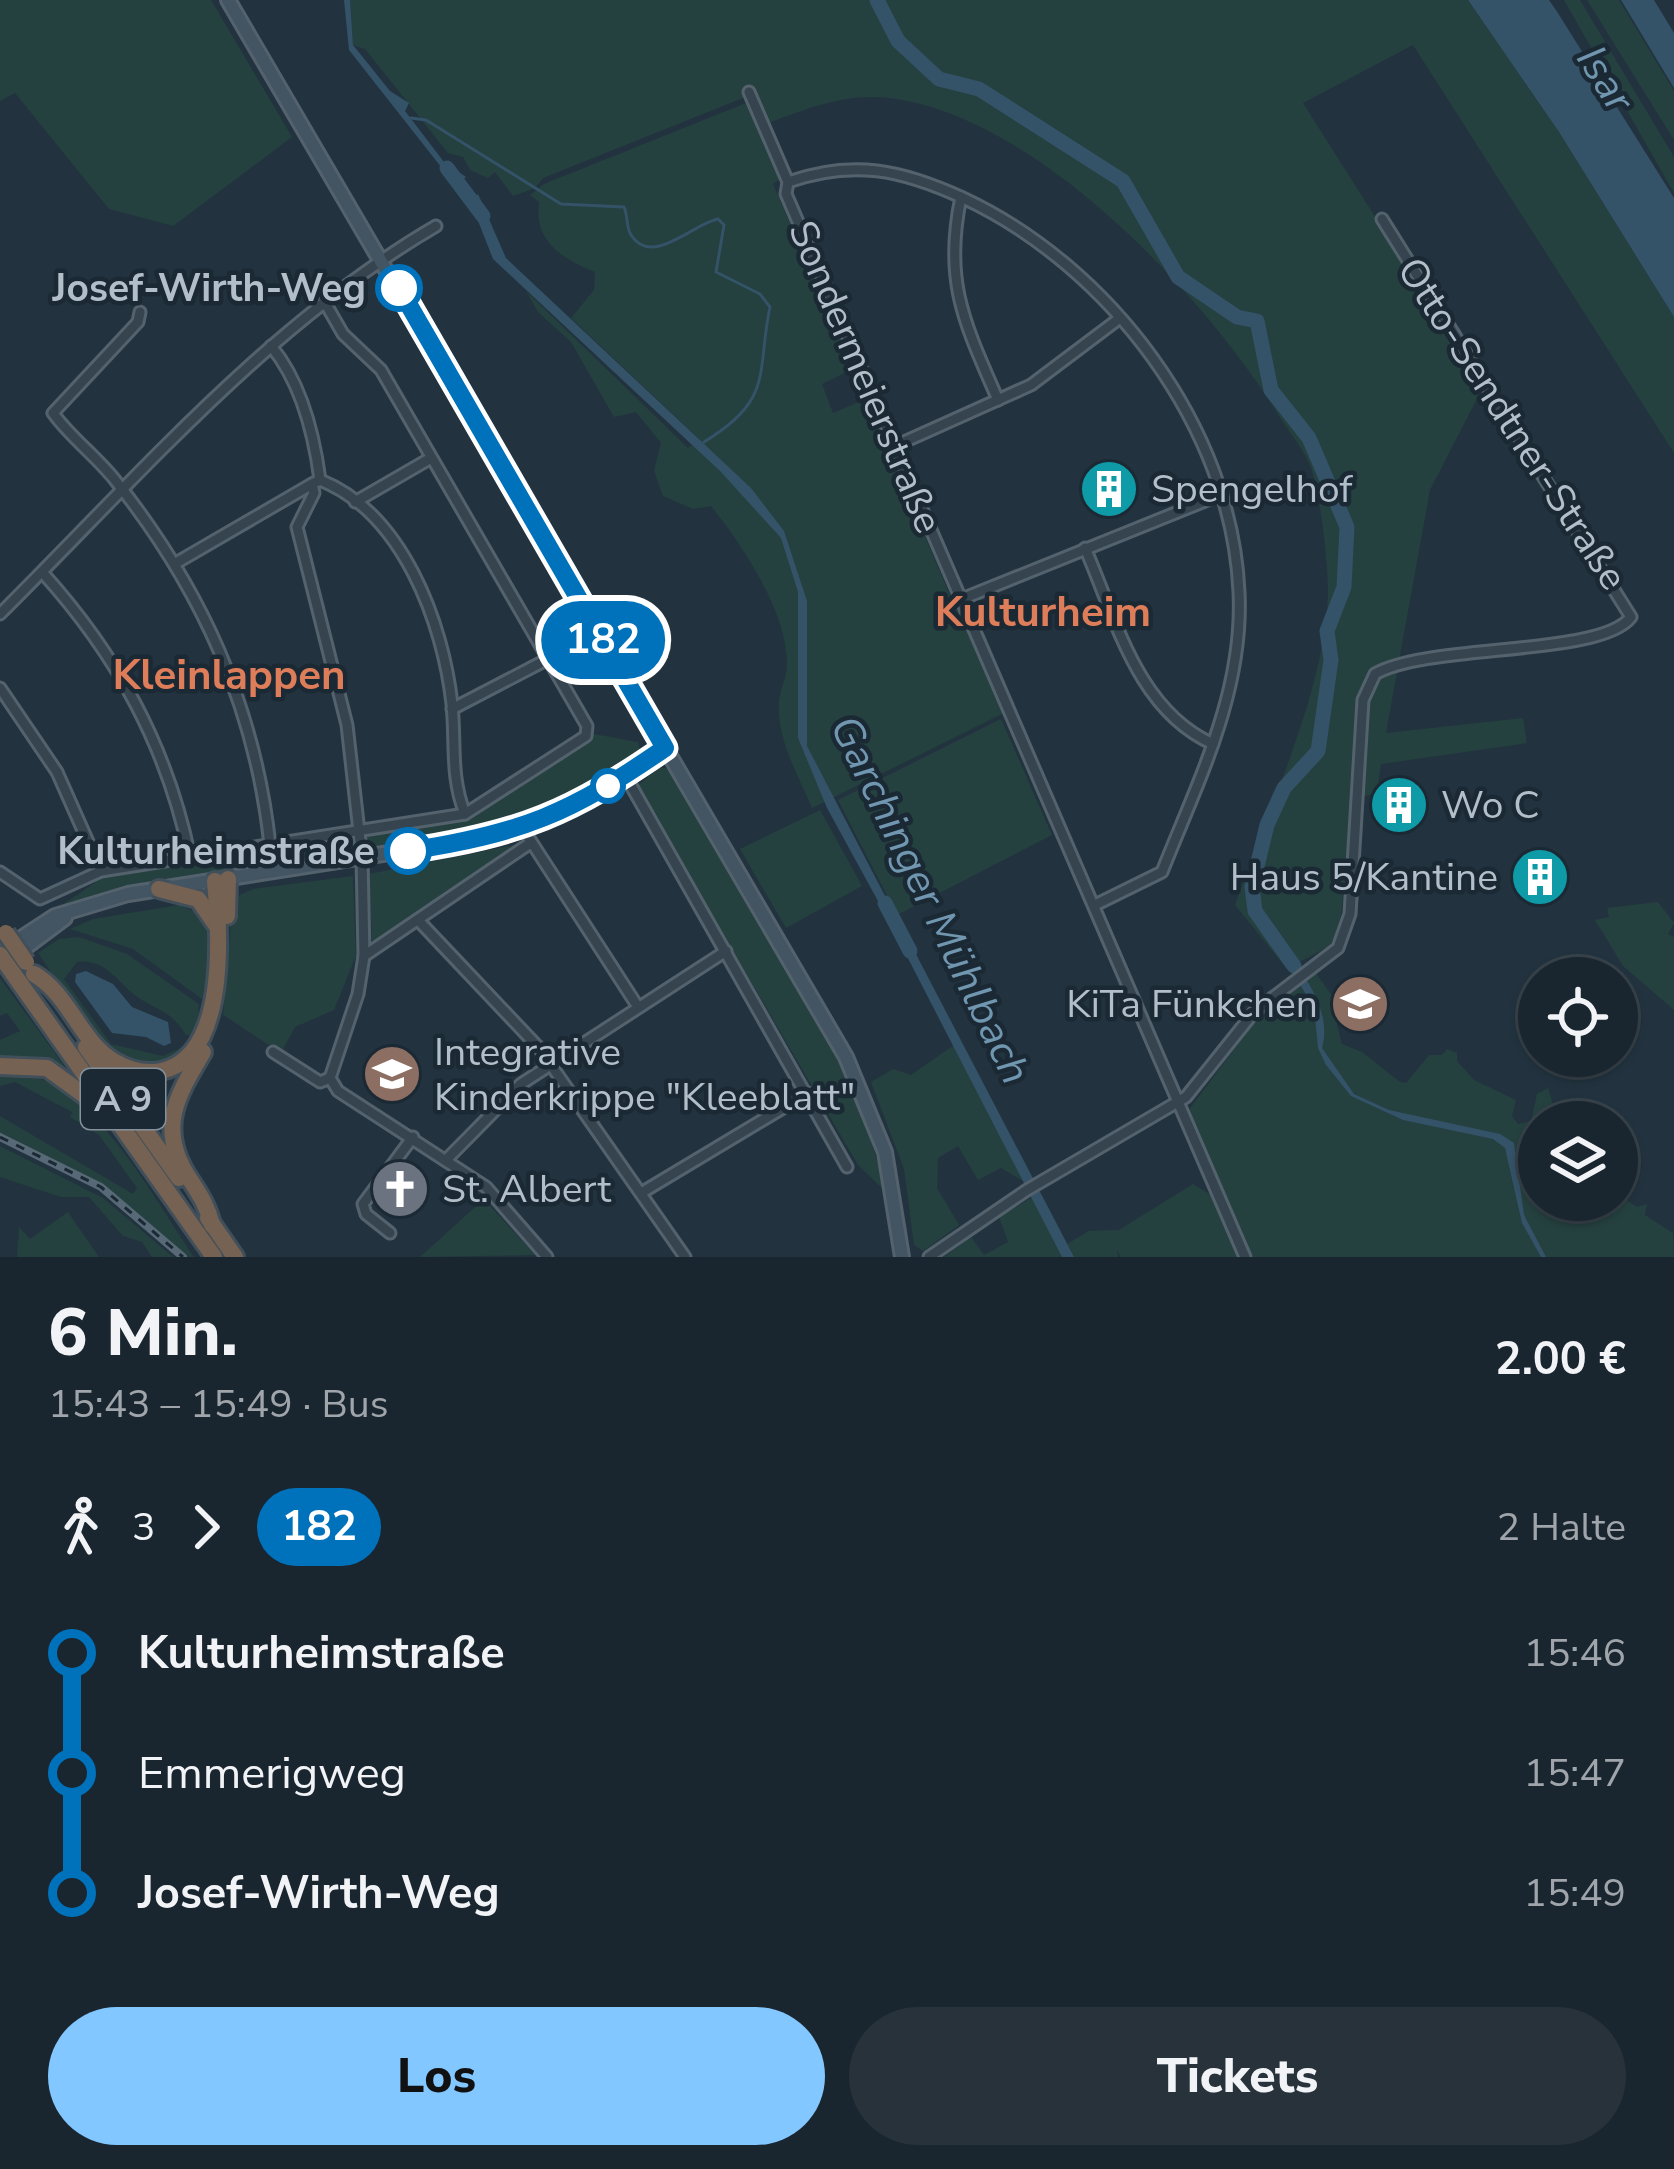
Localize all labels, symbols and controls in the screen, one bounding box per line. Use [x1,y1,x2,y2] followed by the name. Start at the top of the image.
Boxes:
[1563,35,1648,124] water label: Isar
[775,213,955,541] street label: Sondermeierstraße
[1385,248,1639,600] street label: Otto-Sendtner-Straße
[52,262,366,315] place label: Josef-Wirth-Weg
[377,266,421,310] marker: Josef-Wirth-Weg
[1078,458,1140,520] building icon: Spengelhof
[1151,463,1353,516] place label: Spengelhof
[935,584,1151,641] district label: Kulturheim
[534,601,672,679] line badge: 182
[565,611,641,668] text: 182
[112,647,346,704] district label: Kleinlappen
[816,706,1044,1094] water label: Garchinger Mühlbach
[592,770,624,802] unlabelled marker
[1368,774,1430,836] building icon: Wo C
[1441,779,1540,832] place label: Wo C
[57,825,375,878] place label: Kulturheimstraße
[386,829,430,873] marker: Kulturheimstraße
[1509,846,1571,908] building icon: Haus 5/Kantine
[1230,851,1498,904] place label: Haus 5/Kantine
[1518,957,1638,1221] map controls
[1518,957,1638,1077] button: locate
[1329,973,1391,1035] school or university icon: KiTa Fünkchen
[1066,978,1318,1031] place label: KiTa Fünkchen
[434,1026,855,1124] place label: Integrative Kinderkrippe "Kleeblatt"
[361,1043,423,1105] school or university icon: Integrative Kinderkrippe "Kleeblatt"
[81,1069,165,1129] road number: A 9
[1518,1101,1638,1221] button: layers
[369,1158,431,1220] church icon: St. Albert
[442,1163,611,1216] place label: St. Albert
[48,1288,238,1378] text: 6 Min.
[1495,1329,1626,1390] text: 2.00 €
[48,1378,388,1431] text: 15:43 – 15:49 · Bus
[48,1494,114,1560] icon: walk
[173,1494,239,1560] icon: forward
[281,1498,357,1555] text: 182
[132,1501,155,1554] text: 3
[1497,1501,1626,1554] text: 2 Halte
[138,1623,505,1684] text: Kulturheimstraße
[1524,1627,1626,1680] text: 15:46
[138,1743,406,1804] text: Emmerigweg
[1524,1747,1626,1800] text: 15:47
[138,1863,500,1924] text: Josef-Wirth-Weg
[1524,1867,1626,1920] text: 15:49
[48,2007,825,2145] button: Los
[849,2007,1626,2145] button: Tickets

